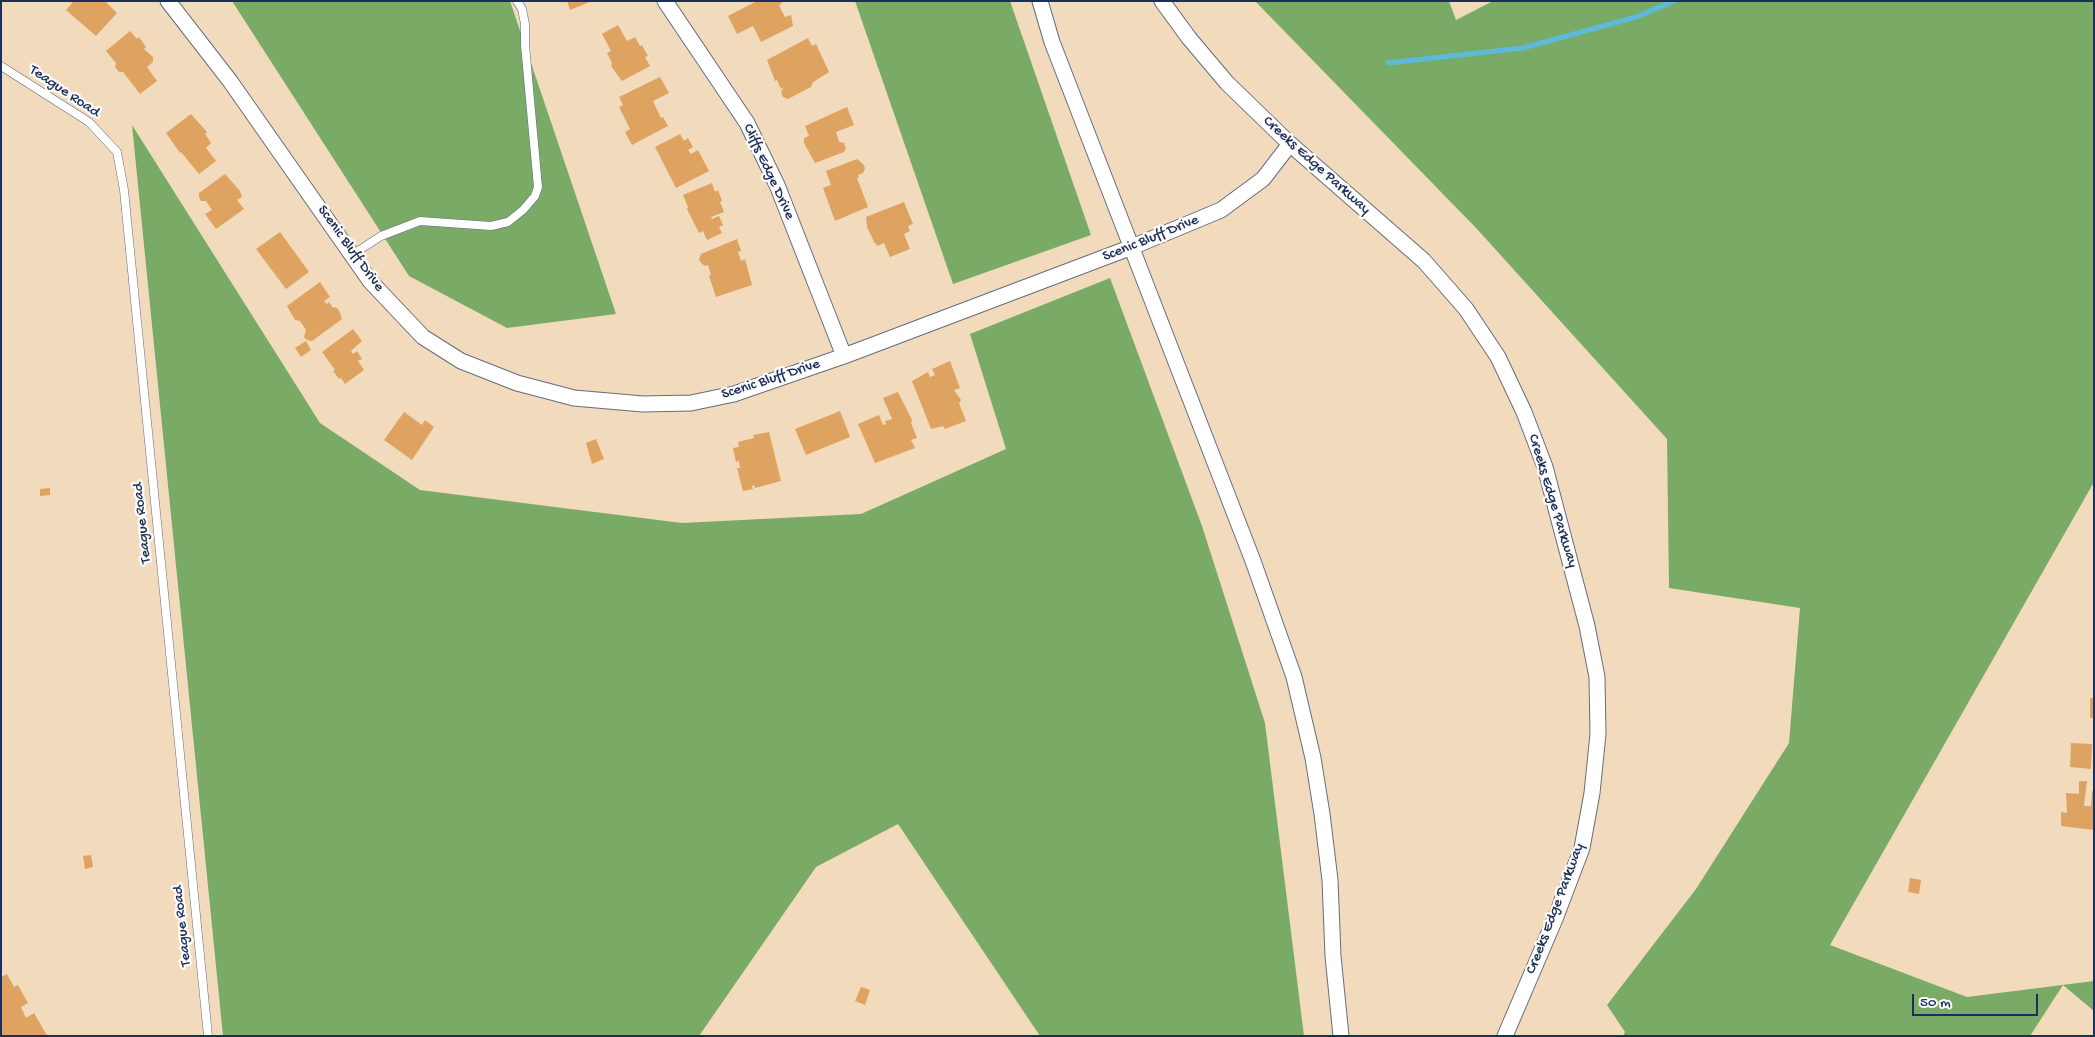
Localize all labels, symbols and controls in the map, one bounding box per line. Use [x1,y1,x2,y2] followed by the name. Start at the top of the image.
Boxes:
[25,62,103,122] street label: Teague Road
[1258,113,1374,219] street label: Creeks Edge Parkway
[738,121,798,223] street label: Cliffs Edge Drive
[313,202,387,296] street label: Scenic Bluff Drive
[1100,212,1202,266] street label: Scenic Bluff Drive
[720,356,822,404] street label: Scenic Bluff Drive
[1523,432,1581,570] street label: Creeks Edge Parkway
[130,482,156,564] street label: Teague Road
[1523,841,1589,977] street label: Creeks Edge Parkway
[170,885,196,967] street label: Teague Road
[1915,984,2041,1016] scale bar
[1920,994,1951,1012] text: 50 m

